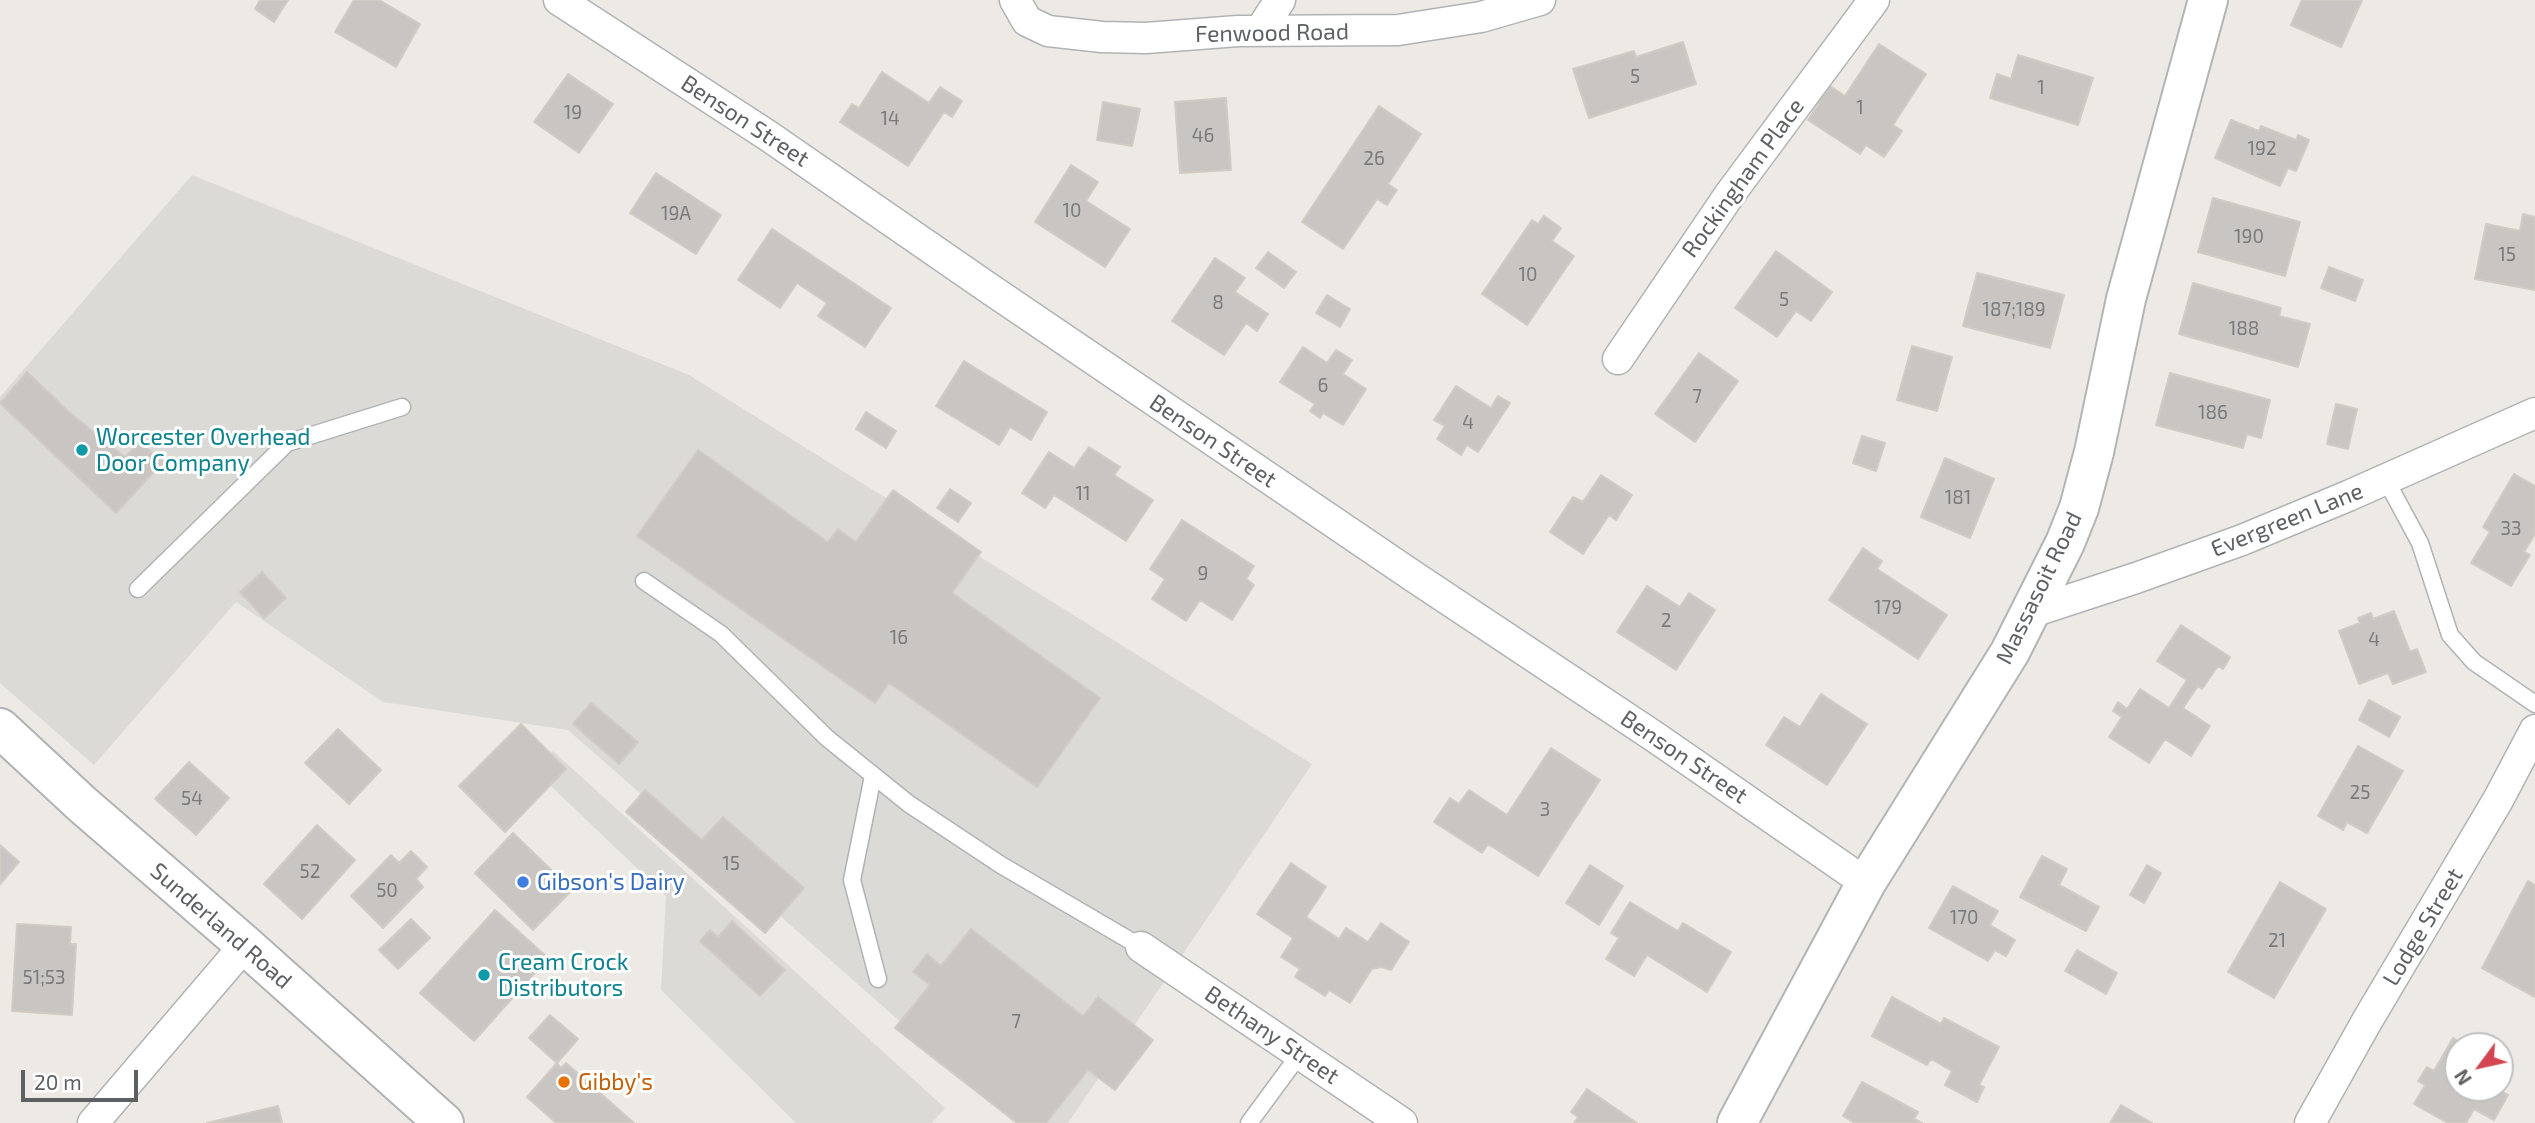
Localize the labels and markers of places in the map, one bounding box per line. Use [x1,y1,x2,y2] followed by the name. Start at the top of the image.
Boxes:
[96,423,310,477] place label: Worcester Overhead Door Company
[74,442,90,458] marker: Worcester Overhead Door Company
[537,868,685,896] place label: Gibson's Dairy
[515,874,531,890] marker: Gibson's Dairy
[498,948,628,1002] place label: Cream Crock Distributors
[476,967,492,983] marker: Cream Crock Distributors
[578,1068,653,1096] place label: Gibby's
[556,1074,572,1090] marker: Gibby's

